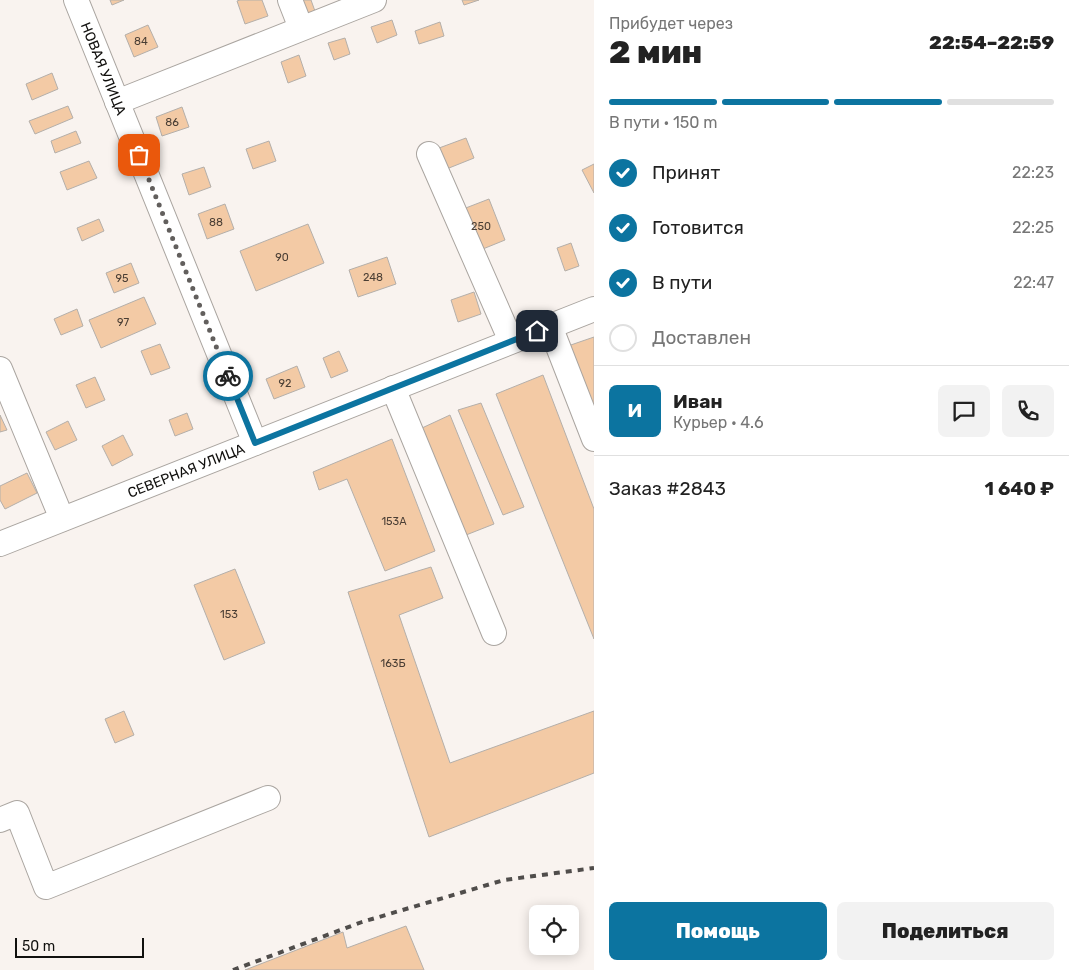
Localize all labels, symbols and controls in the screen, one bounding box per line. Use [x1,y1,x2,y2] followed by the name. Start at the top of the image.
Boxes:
[609,14,733,33] text: Прибудет через
[77,20,130,118] street label: НОВАЯ УЛИЦА
[929,31,1054,54] text: 22:54–22:59
[609,33,702,71] text: 2 мин
[134,35,148,48] house number: 84
[609,113,718,132] text: В пути · 150 m
[165,116,179,129] house number: 86
[118,134,160,176] pin
[125,141,153,169] icon: bag
[609,159,637,187] icon: check
[652,161,720,184] text: Принят
[1012,163,1054,182] text: 22:23
[609,214,637,242] icon: check
[209,216,223,229] house number: 88
[652,216,744,239] text: Готовится
[1012,218,1054,237] text: 22:25
[471,220,491,233] house number: 250
[275,251,289,264] house number: 90
[609,269,637,297] icon: check
[363,271,383,284] house number: 248
[652,271,712,294] text: В пути
[115,272,129,285] house number: 95
[1013,273,1054,292] text: 22:47
[516,310,558,352] pin
[117,316,129,329] house number: 97
[523,317,551,345] icon: home
[652,326,751,349] text: Доставлен
[203,351,253,401] courier
[214,362,242,390] icon: bike
[279,377,291,390] house number: 92
[938,385,990,437] button: chat
[1002,385,1054,437] button: phone
[673,390,723,413] text: Иван
[628,399,642,422] text: И
[673,413,764,432] text: Курьер · 4.6
[125,439,248,501] street label: СЕВЕРНАЯ УЛИЦА
[609,477,726,500] text: Заказ #2843
[984,477,1054,500] text: 1 640 ₽
[381,515,407,528] house number: 153А
[220,608,238,621] house number: 153
[381,657,406,670] house number: 163Б
[609,902,827,960] button: Помощь
[837,902,1054,960] button: Поделиться
[529,905,579,955] map controls
[529,905,579,955] button: locate
[15,935,144,958] scale bar
[22,938,55,955] text: 50 m

